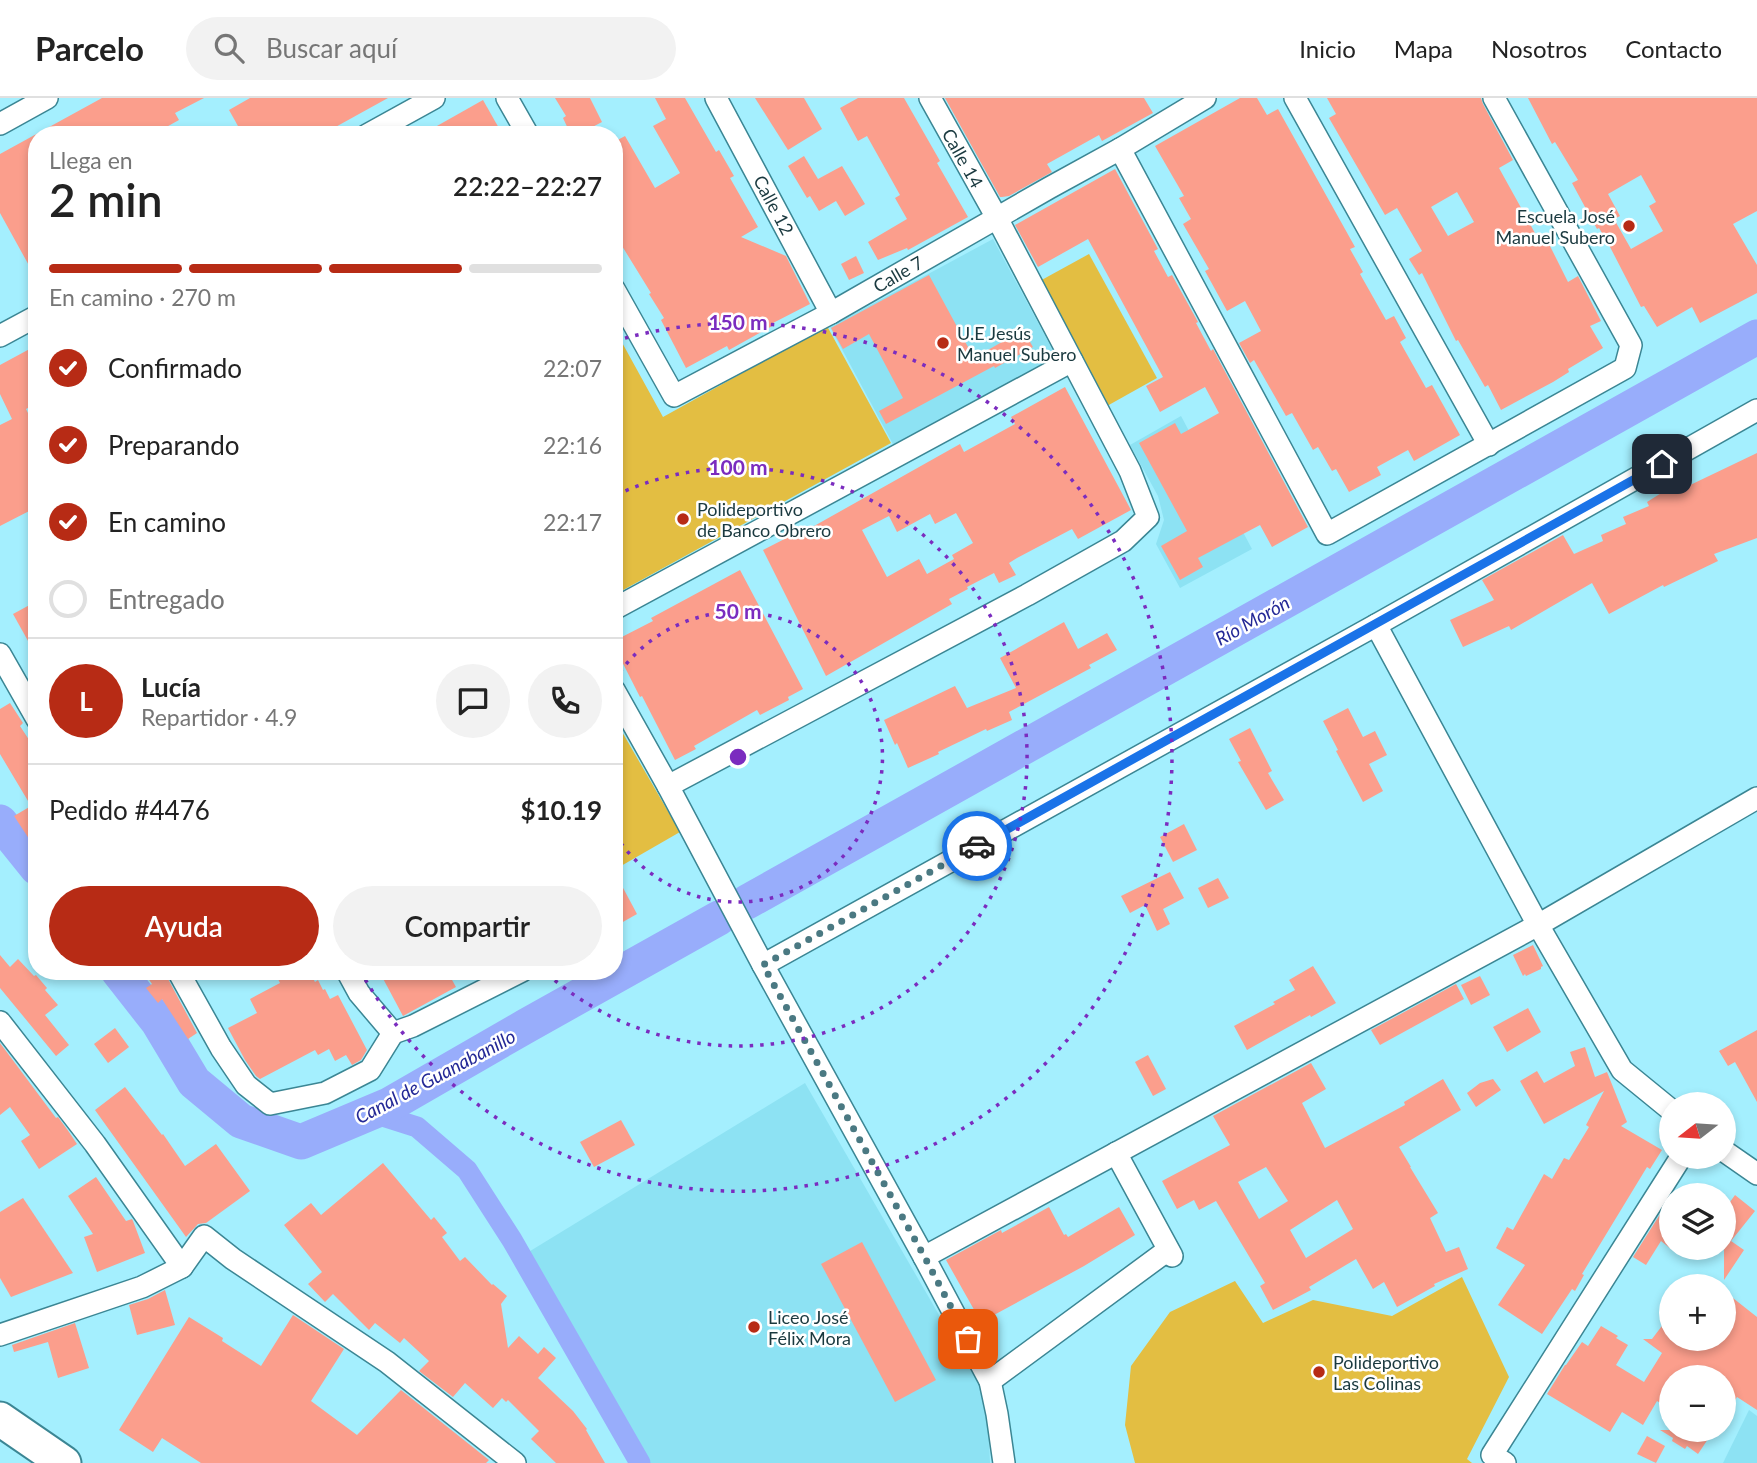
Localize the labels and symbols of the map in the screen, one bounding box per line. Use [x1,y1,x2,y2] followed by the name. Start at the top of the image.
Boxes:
[938,124,988,192] street label: Calle 14
[749,171,799,239] street label: Calle 12
[1496,205,1615,248] place label: Escuela José Manuel Subero
[1621,218,1637,234] marker: Escuela José Manuel Subero
[869,251,927,297] street label: Calle 7
[708,309,768,334] text: 150 m
[957,322,1076,365] place label: U.E Jesús Manuel Subero
[935,335,951,351] marker: U.E Jesús Manuel Subero
[1632,434,1692,494] pin
[708,454,768,479] text: 100 m
[697,498,831,541] place label: Polideportivo de Banco Obrero
[675,511,691,527] marker: Polideportivo de Banco Obrero
[1211,590,1293,650] water label: Río Morón
[714,598,762,623] text: 50 m
[726,745,750,769] centre of rings
[942,811,1012,881] courier
[351,1024,519,1128] water label: Canal de Guanabanillo
[1659,1092,1736,1169] north arrow
[768,1306,851,1349] place label: Liceo José Félix Mora
[938,1309,998,1369] pin
[746,1319,762,1335] marker: Liceo José Félix Mora
[1333,1351,1439,1394] place label: Polideportivo Las Colinas
[1311,1364,1327,1380] marker: Polideportivo Las Colinas

